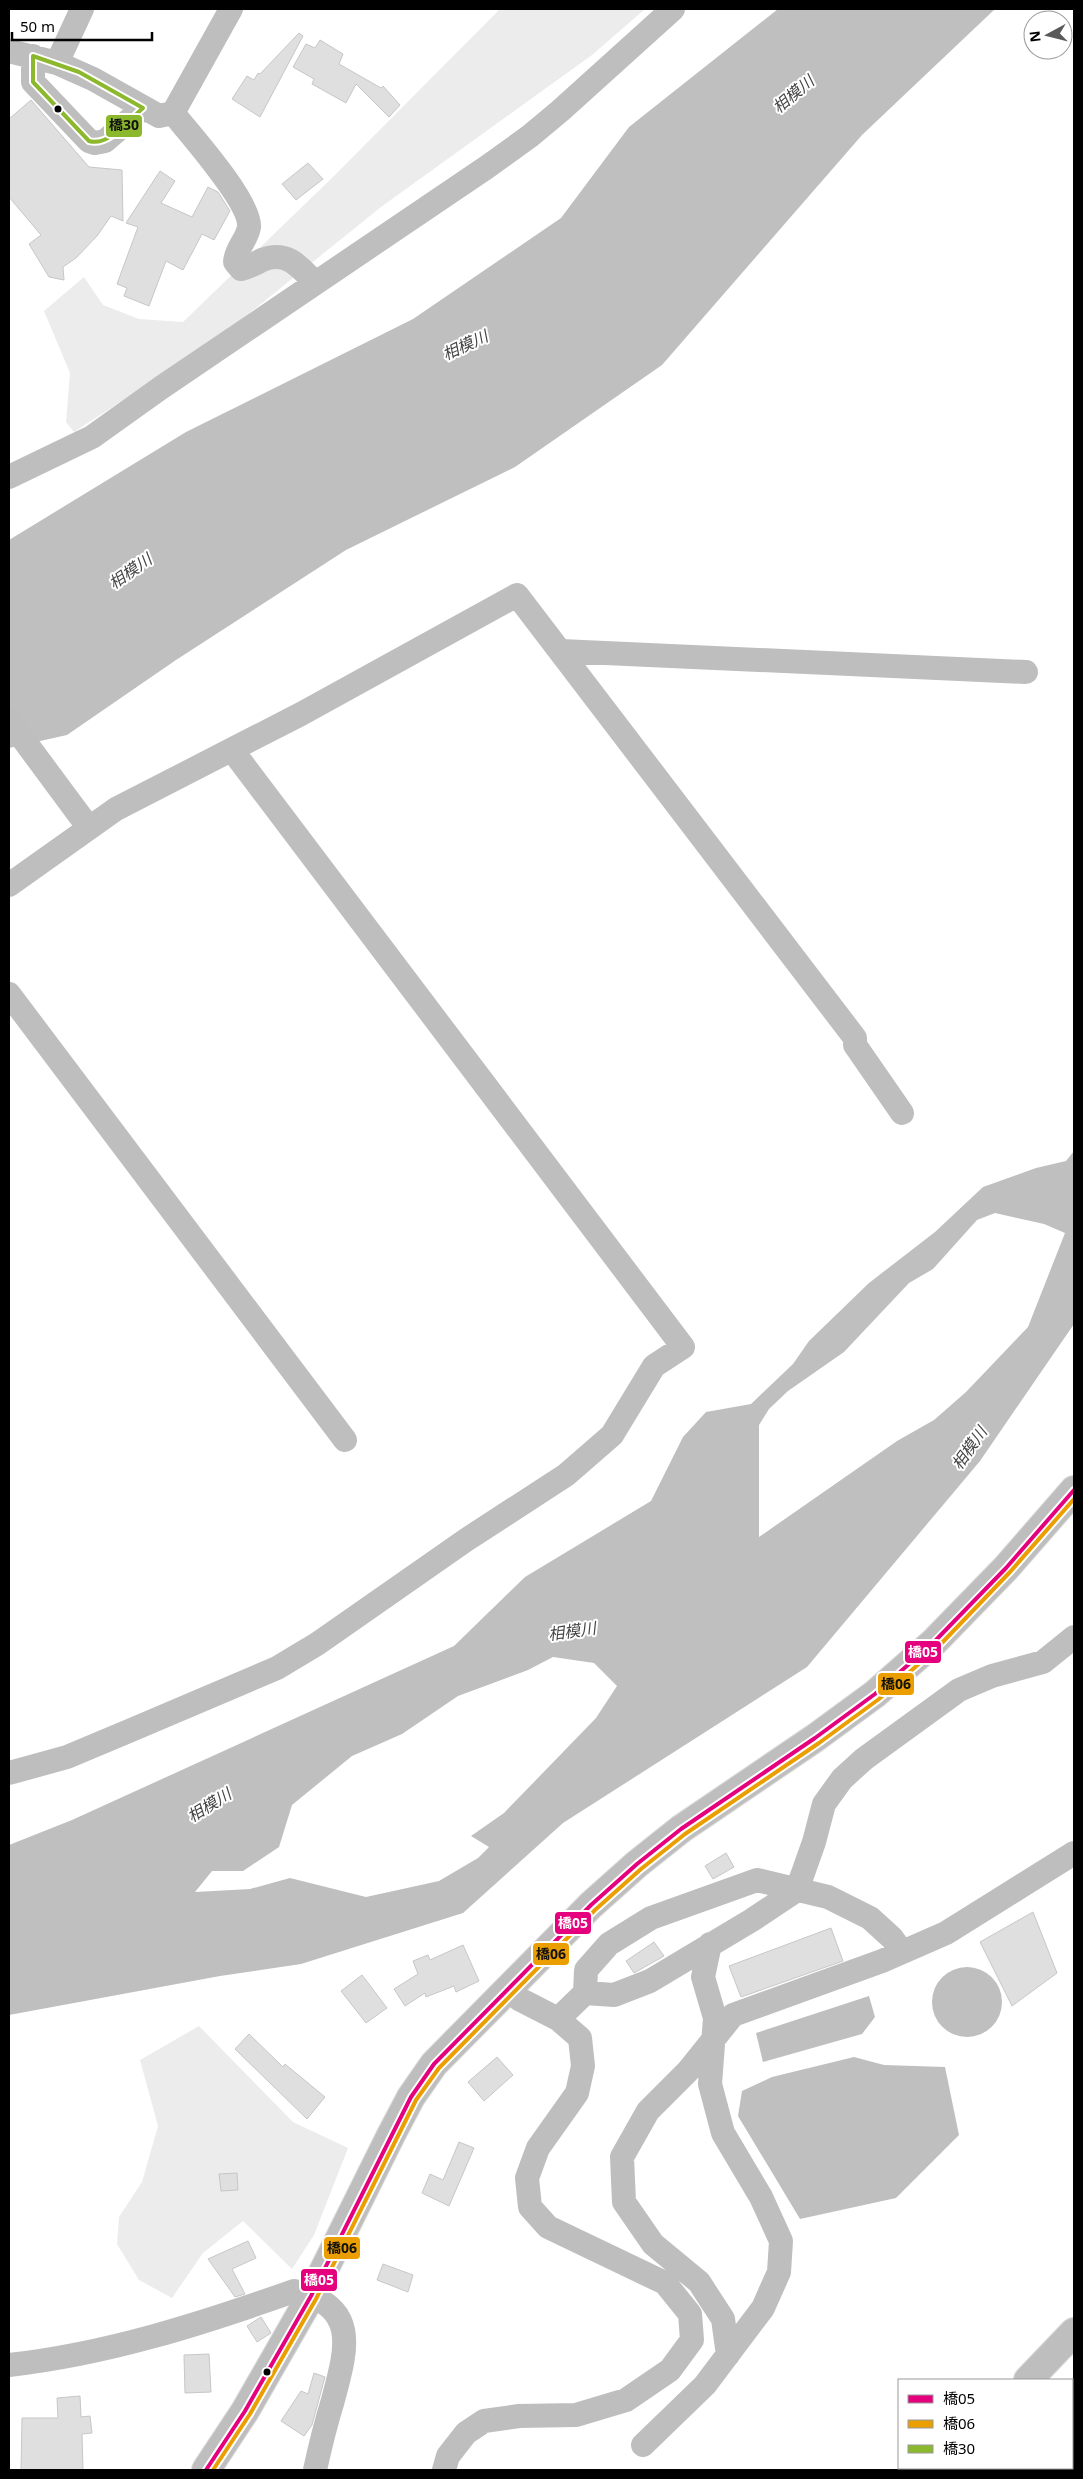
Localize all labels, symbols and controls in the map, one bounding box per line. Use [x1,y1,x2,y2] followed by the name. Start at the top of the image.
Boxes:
[12,10,152,42] scale bar
[1023,10,1073,60] north arrow
[20,16,55,36] text: 50 m
[1024,30,1045,43] text: N
[768,69,820,118] water label: 相模川
[53,104,63,114] unlabelled marker
[105,114,143,138] line badge: 橋30
[109,115,139,134] text: 橋30
[439,324,493,365] water label: 相模川
[104,547,158,594] water label: 相模川
[946,1420,993,1474] water label: 相模川
[547,1616,599,1645] water label: 相模川
[904,1640,942,1664] line badge: 橋05
[908,1642,938,1661] text: 橋05
[877,1672,915,1696] line badge: 橋06
[881,1674,911,1693] text: 橋06
[183,1782,237,1827] water label: 相模川
[554,1911,592,1935] line badge: 橋05
[558,1913,588,1932] text: 橋05
[532,1942,570,1966] line badge: 橋06
[536,1944,566,1963] text: 橋06
[323,2236,361,2260] line badge: 橋06
[327,2238,357,2257] text: 橋06
[300,2268,338,2292] line badge: 橋05
[304,2270,334,2289] text: 橋05
[262,2367,272,2377] unlabelled marker
[898,2379,1073,2469] legend
[943,2388,975,2408] text: 橋05
[943,2413,975,2433] text: 橋06
[943,2438,975,2458] text: 橋30

